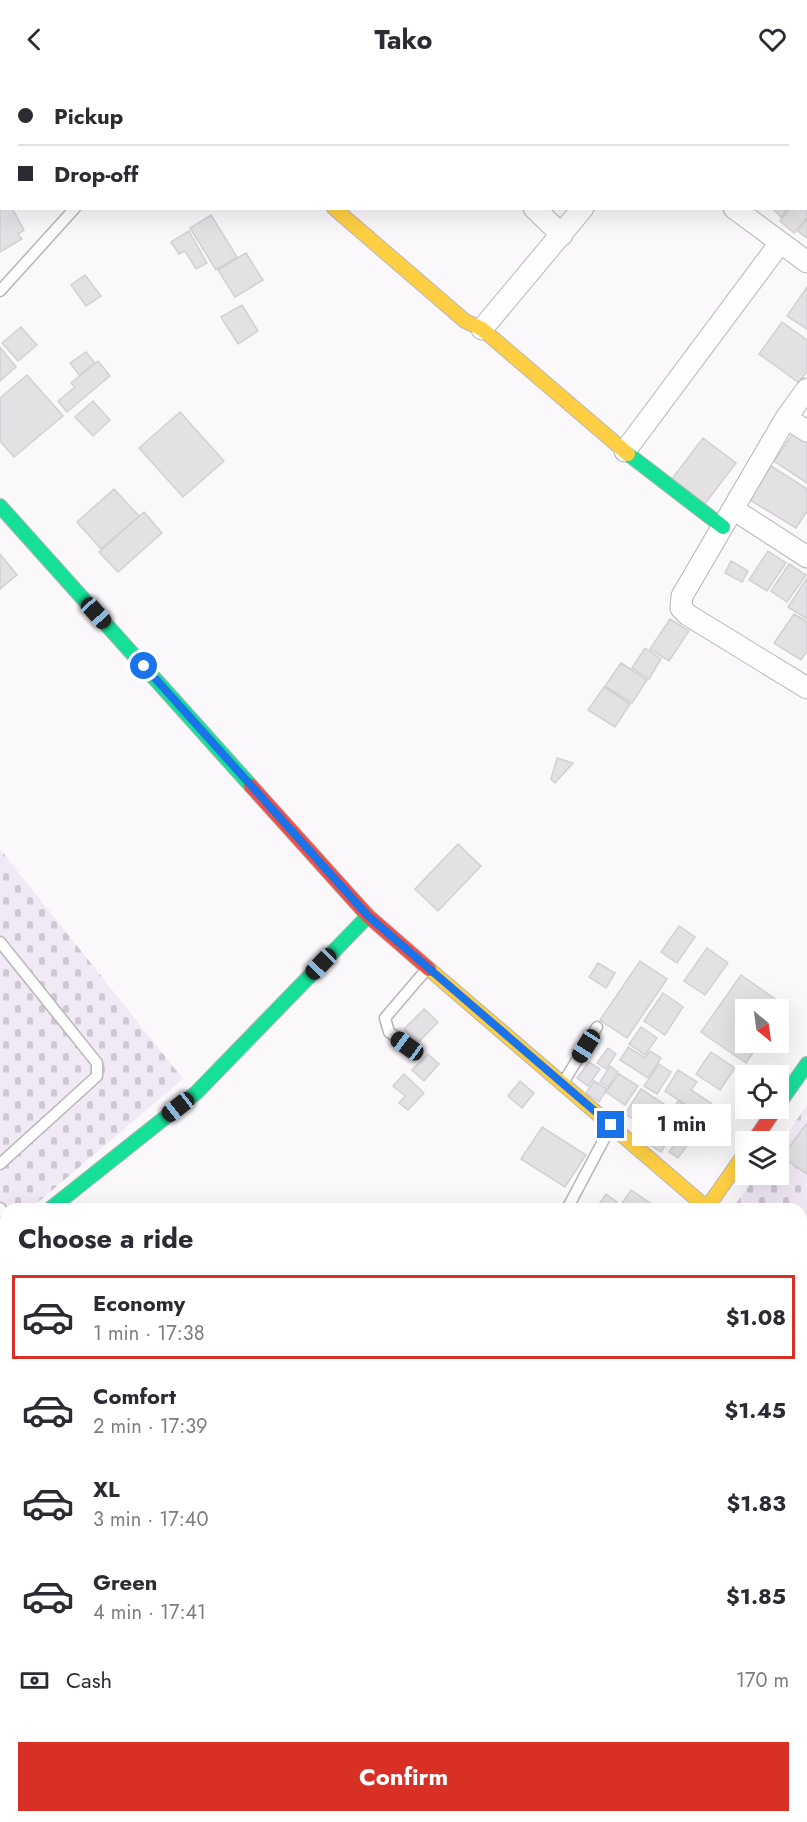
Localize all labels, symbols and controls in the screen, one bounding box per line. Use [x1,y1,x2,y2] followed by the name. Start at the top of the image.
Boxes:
[374,20,433,59] text: Tako
[18,23,51,56] icon: back
[756,23,789,56] icon: heart
[54,100,123,132] text: Pickup
[54,158,138,190] text: Drop-off
[77,594,115,632] car
[130,652,157,679] route start
[302,945,340,983] car
[735,999,789,1053] north arrow
[735,999,789,1185] map controls
[569,1026,603,1066] car
[387,1028,427,1064] car
[735,1065,789,1119] button: locate
[158,1089,198,1125] car
[632,1104,731,1146] callout: 1 min
[657,1110,706,1139] text: 1 min
[597,1111,624,1138] route end
[735,1131,789,1185] button: layers
[18,1219,193,1258] text: Choose a ride
[93,1287,185,1319] text: Economy
[21,1290,75,1344] icon: car
[726,1301,786,1333] text: $1.08
[93,1319,205,1348] text: 1 min · 17:38
[93,1380,176,1412] text: Comfort
[21,1383,75,1437] icon: car
[724,1394,786,1426] text: $1.45
[93,1412,208,1441] text: 2 min · 17:39
[93,1473,120,1505] text: XL
[21,1476,75,1530] icon: car
[727,1487,786,1519] text: $1.83
[93,1505,208,1534] text: 3 min · 17:40
[93,1566,157,1598] text: Green
[21,1569,75,1623] icon: car
[726,1580,786,1612] text: $1.85
[93,1598,206,1627] text: 4 min · 17:41
[18,1664,51,1697] icon: cash
[66,1664,112,1696] text: Cash
[736,1666,789,1695] text: 170 m
[18,1742,789,1811] button: Confirm

